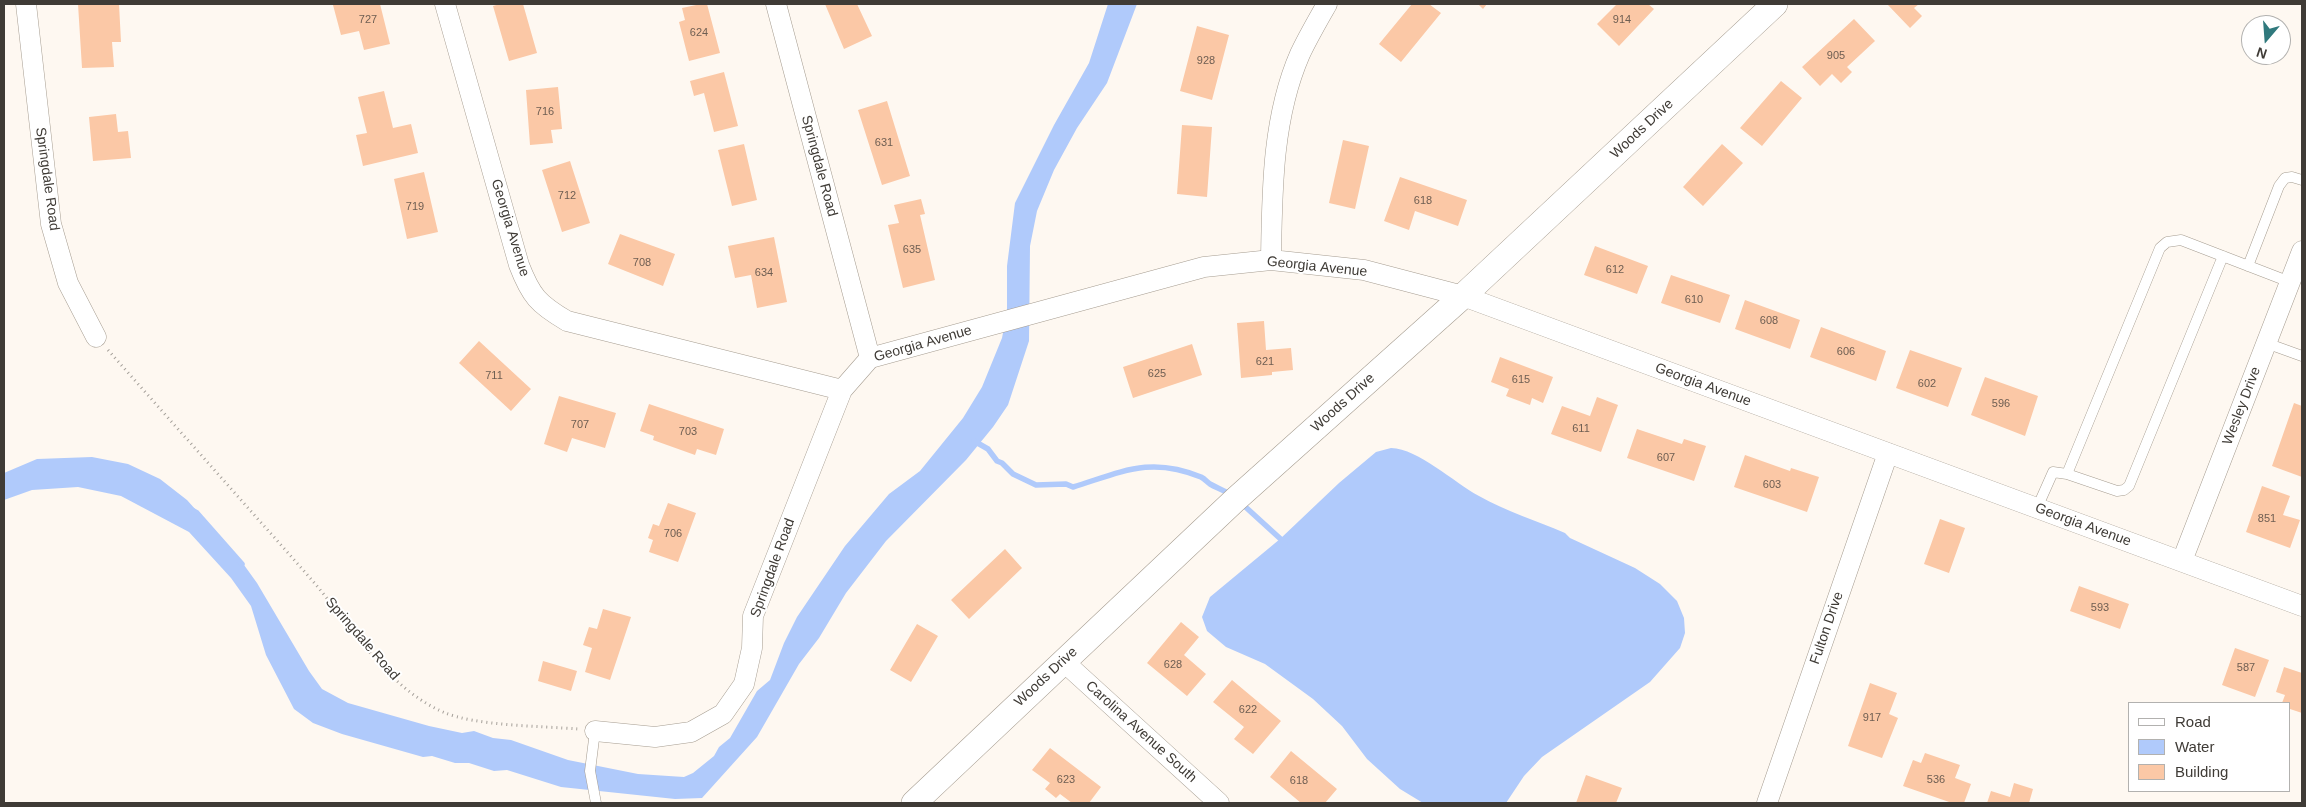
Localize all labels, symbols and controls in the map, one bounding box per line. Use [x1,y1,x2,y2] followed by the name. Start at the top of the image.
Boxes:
[359,13,377,27] house number: 727
[1613,13,1631,27] house number: 914
[2241,15,2291,65] north arrow
[690,26,708,40] house number: 624
[2254,44,2269,62] text: N
[1827,49,1845,63] house number: 905
[1197,54,1215,68] house number: 928
[1607,96,1677,162] street label: Woods Drive
[536,105,554,119] house number: 716
[797,113,841,219] street label: Springdale Road
[31,126,63,232] street label: Springdale Road
[875,136,893,150] house number: 631
[487,177,533,279] street label: Georgia Avenue
[558,189,576,203] house number: 712
[1414,194,1432,208] house number: 618
[406,200,424,214] house number: 719
[903,243,921,257] house number: 635
[1266,253,1368,281] street label: Georgia Avenue
[633,256,651,270] house number: 708
[1606,263,1624,277] house number: 612
[755,266,773,280] house number: 634
[1685,293,1703,307] house number: 610
[1760,314,1778,328] house number: 608
[872,322,974,366] street label: Georgia Avenue
[1837,345,1855,359] house number: 606
[1256,355,1274,369] house number: 621
[1653,360,1753,410] street label: Georgia Avenue
[2219,365,2265,447] street label: Wesley Drive
[1148,367,1166,381] house number: 625
[485,369,503,383] house number: 711
[1308,370,1378,436] street label: Woods Drive
[1512,373,1530,387] house number: 615
[1918,377,1936,391] house number: 602
[1992,397,2010,411] house number: 596
[571,418,589,432] house number: 707
[1572,422,1590,436] house number: 611
[679,425,697,439] house number: 703
[1657,451,1675,465] house number: 607
[1763,478,1781,492] house number: 603
[2033,500,2133,550] street label: Georgia Avenue
[2258,512,2276,526] house number: 851
[747,516,799,620] street label: Springdale Road
[664,527,682,541] house number: 706
[1807,590,1847,666] street label: Fulton Drive
[321,594,403,684] street label: Springdale Road
[2091,601,2109,615] house number: 593
[1011,644,1081,710] street label: Woods Drive
[1164,658,1182,672] house number: 628
[2237,661,2255,675] house number: 587
[1082,678,1200,786] street label: Carolina Avenue South
[2128,702,2291,792] legend
[1239,703,1257,717] house number: 622
[1863,711,1881,725] house number: 917
[2175,713,2211,730] text: Road
[2175,738,2214,755] text: Water
[2175,763,2228,780] text: Building
[1057,773,1075,787] house number: 623
[1927,773,1945,787] house number: 536
[1290,774,1308,788] house number: 618

